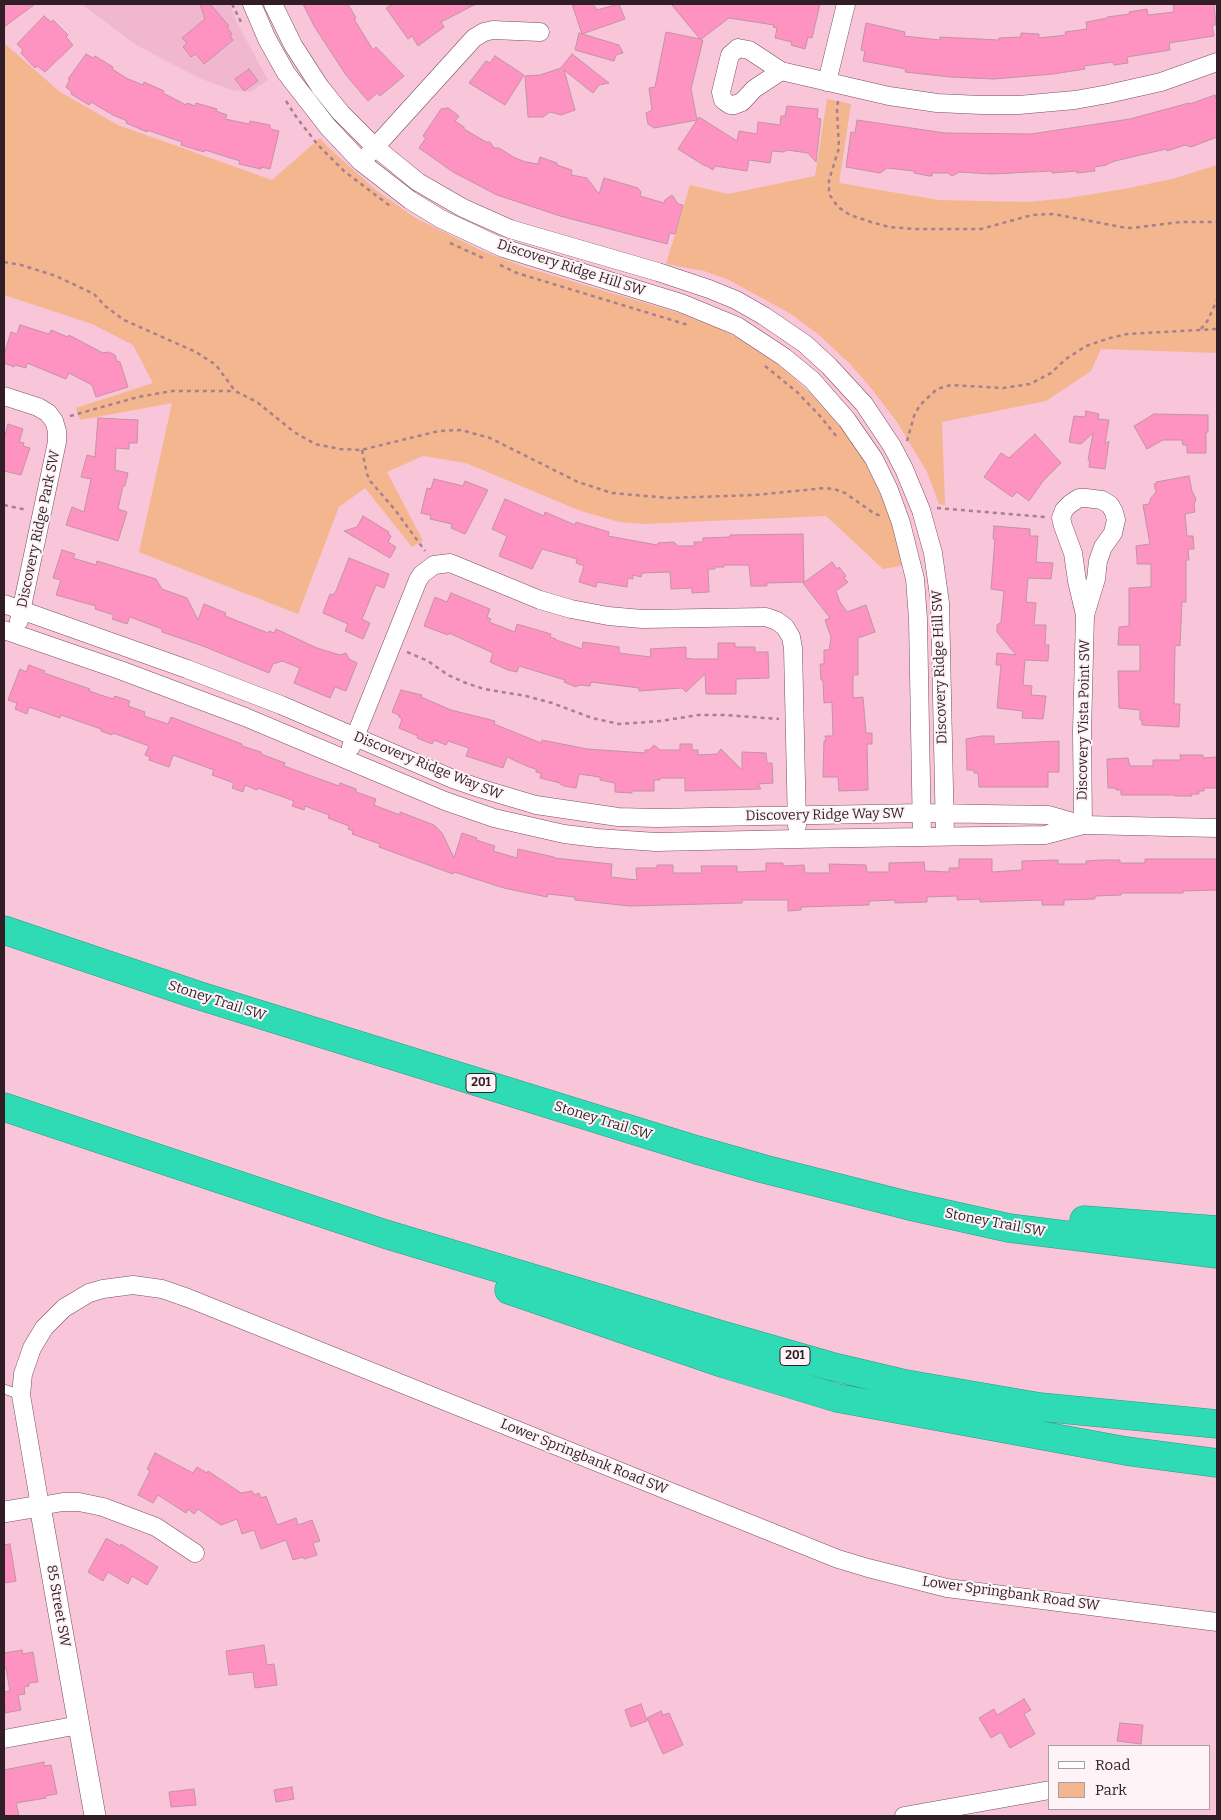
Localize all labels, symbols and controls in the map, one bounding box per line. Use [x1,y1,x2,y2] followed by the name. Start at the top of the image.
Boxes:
[495,236,647,300] street label: Discovery Ridge Hill SW
[14,449,64,609] street label: Discovery Ridge Park SW
[929,589,951,745] street label: Discovery Ridge Hill SW
[1074,639,1094,801] street label: Discovery Vista Point SW
[351,728,505,804] street label: Discovery Ridge Way SW
[745,805,905,825] street label: Discovery Ridge Way SW
[166,977,268,1025] street label: Stoney Trail SW
[466,1074,496,1092] road number: 201
[552,1098,654,1144] street label: Stoney Trail SW
[943,1205,1047,1241] street label: Stoney Trail SW
[780,1346,810,1365] road number: 201
[498,1416,670,1498] street label: Lower Springbank Road SW
[43,1564,73,1648] street label: 85 Street SW
[921,1573,1101,1615] street label: Lower Springbank Road SW
[1048,1745,1211,1810] legend
[1095,1756,1130,1774] text: Road
[1095,1781,1127,1799] text: Park

